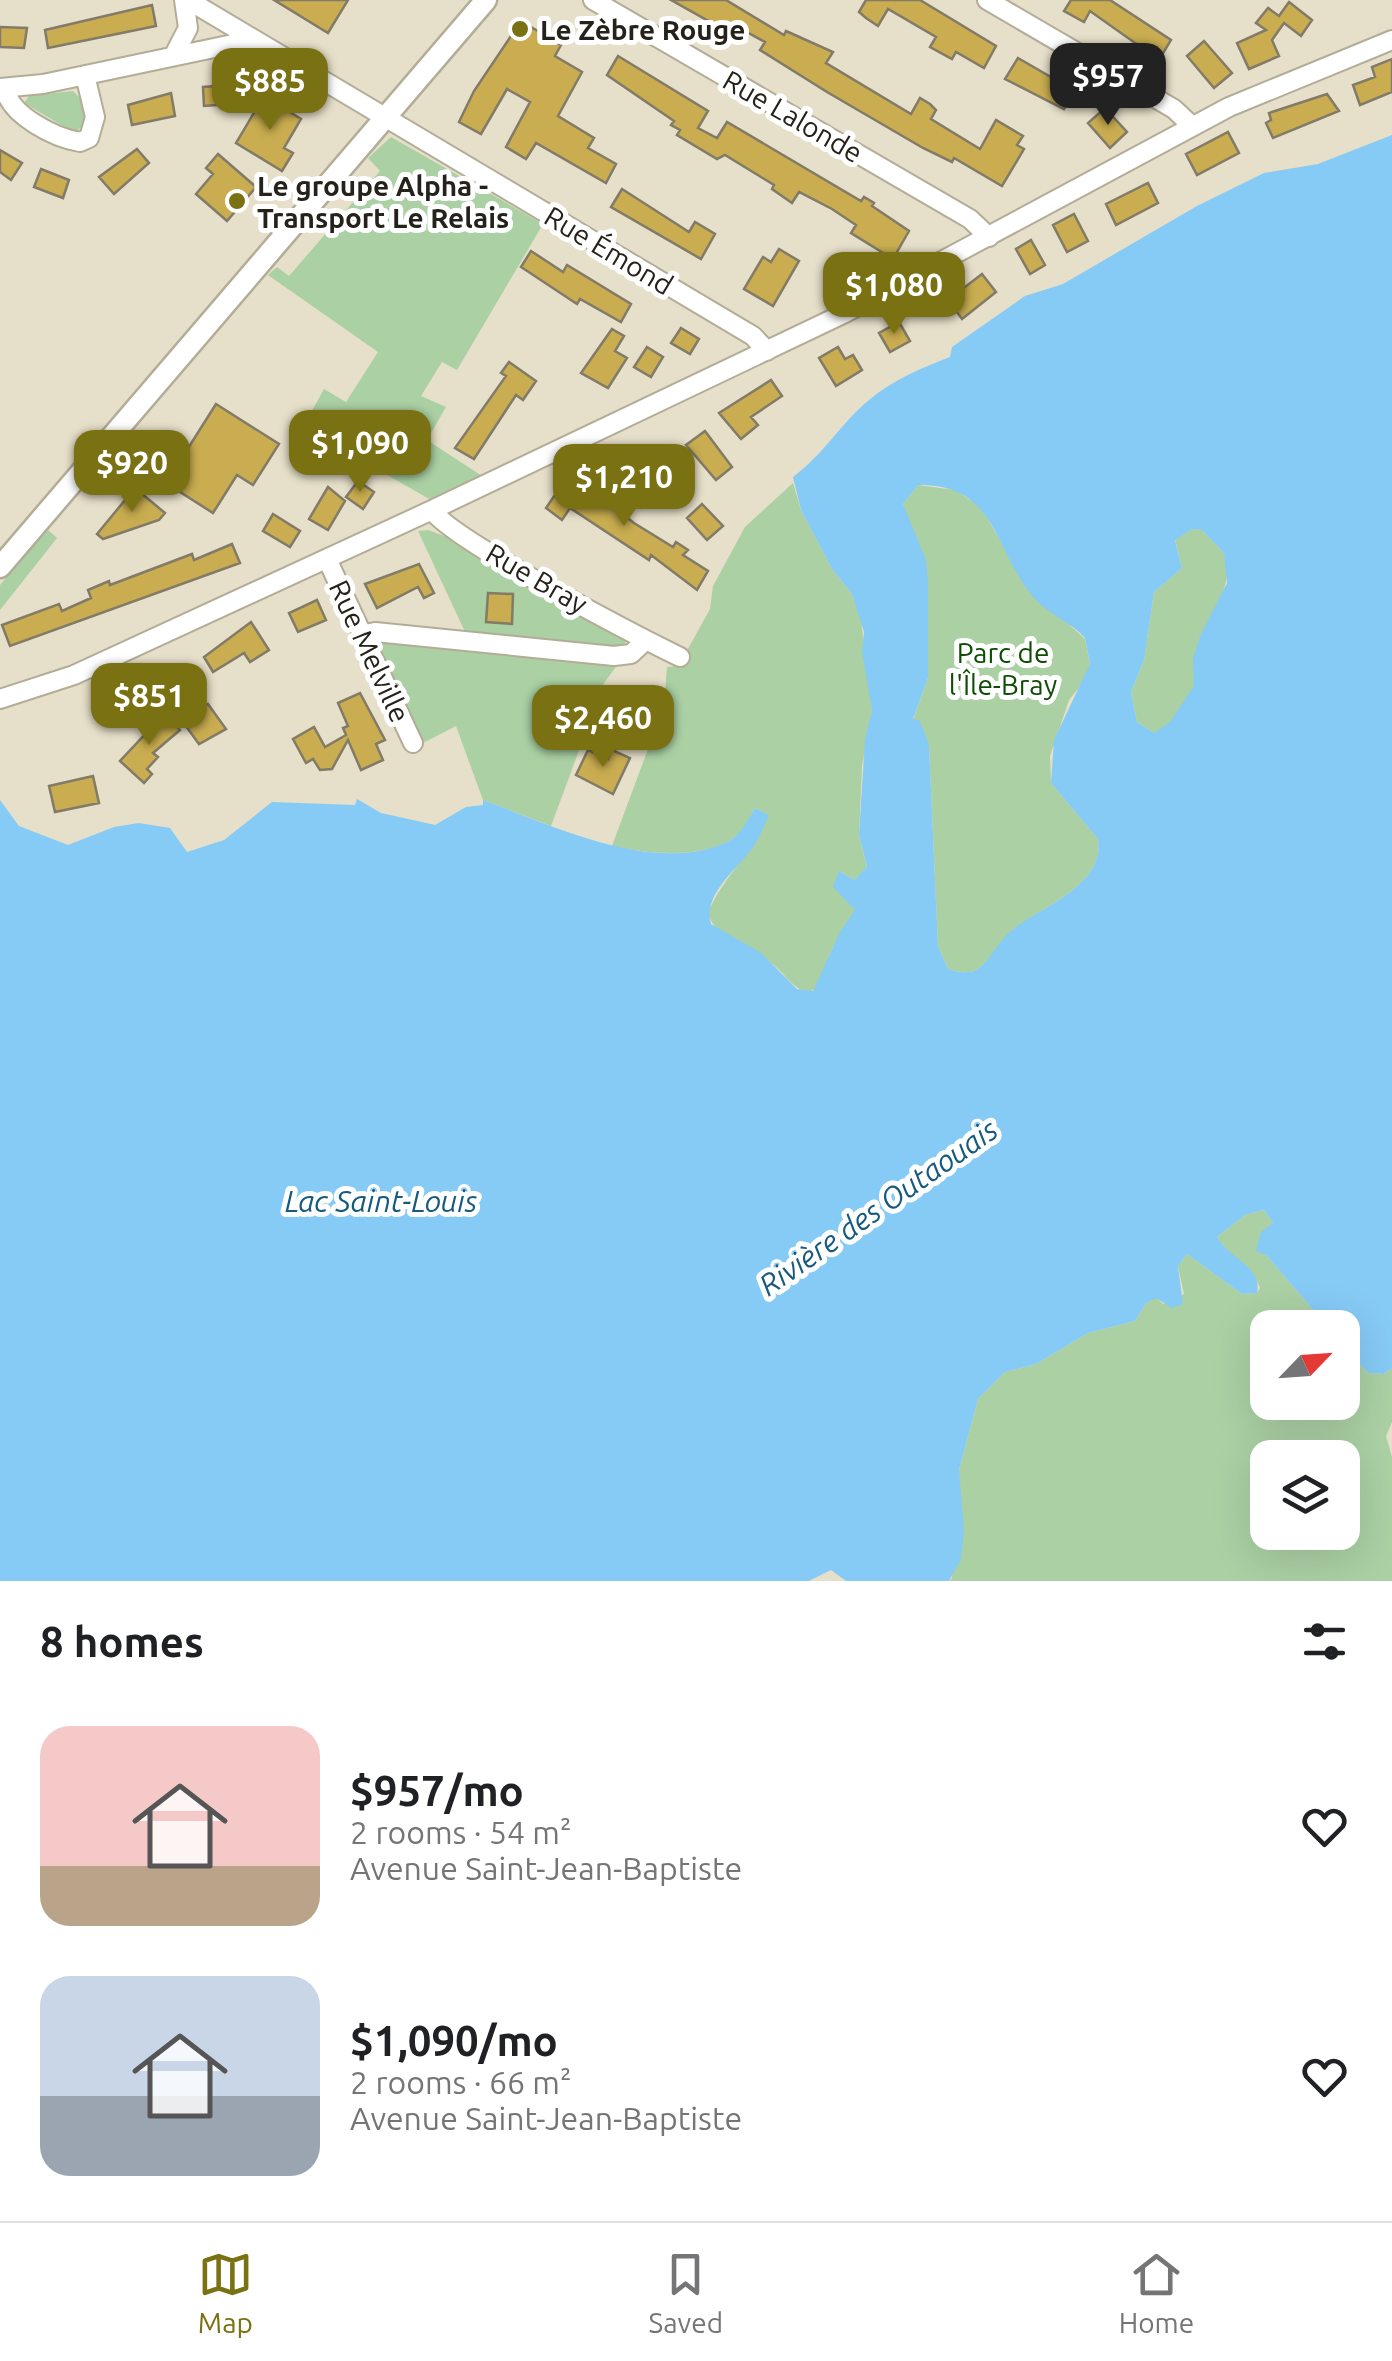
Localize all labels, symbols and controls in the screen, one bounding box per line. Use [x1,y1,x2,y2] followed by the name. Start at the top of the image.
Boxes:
[540,14,745,45] place label: Le Zèbre Rouge
[509,18,531,40] marker: Le Zèbre Rouge
[1049,43,1167,128] pin: $957
[211,48,329,133] pin: $885
[1072,57,1144,93] text: $957
[234,62,306,98] text: $885
[718,64,868,168] street label: Rue Lalonde
[257,170,509,233] place label: Le groupe Alpha - Transport Le Relais
[226,190,248,212] marker: Le groupe Alpha - Transport Le Relais
[539,199,679,300] street label: Rue Émond
[813,252,975,337] pin: $1,080
[845,266,943,302] text: $1,080
[279,410,441,495] pin: $1,090
[311,424,409,460] text: $1,090
[73,430,191,515] pin: $920
[96,444,168,480] text: $920
[543,444,705,529] pin: $1,210
[575,458,673,494] text: $1,210
[481,537,593,619] street label: Rue Bray
[324,575,416,727] street label: Rue Melville
[949,637,1057,700] park label: Parc de l'Île-Bray
[90,663,208,748] pin: $851
[113,677,185,713] text: $851
[522,685,684,770] pin: $2,460
[554,699,652,735] text: $2,460
[752,1112,1004,1302] water label: Rivière des Outaouais
[285,1184,478,1218] water label: Lac Saint-Louis
[1250,1310,1360,1420] north arrow
[1250,1310,1360,1550] map controls
[1250,1440,1360,1550] button: layers
[1297,1614,1352,1669] icon: filters
[40,1618,204,1665] text: 8 homes
[120,1766,240,1886] icon: home
[350,1767,524,1814] text: $957/mo
[1297,1799,1352,1854] icon: heart
[350,1814,571,1850] text: 2 rooms · 54 m²
[350,1850,742,1886] text: Avenue Saint-Jean-Baptiste
[120,2016,240,2136] icon: home
[350,2017,558,2064] text: $1,090/mo
[1297,2049,1352,2104] icon: heart
[350,2064,571,2100] text: 2 rooms · 66 m²
[350,2100,742,2136] text: Avenue Saint-Jean-Baptiste
[198,2247,253,2338] tab: Map
[649,2247,723,2338] tab: Saved
[1119,2247,1194,2338] tab: Home

